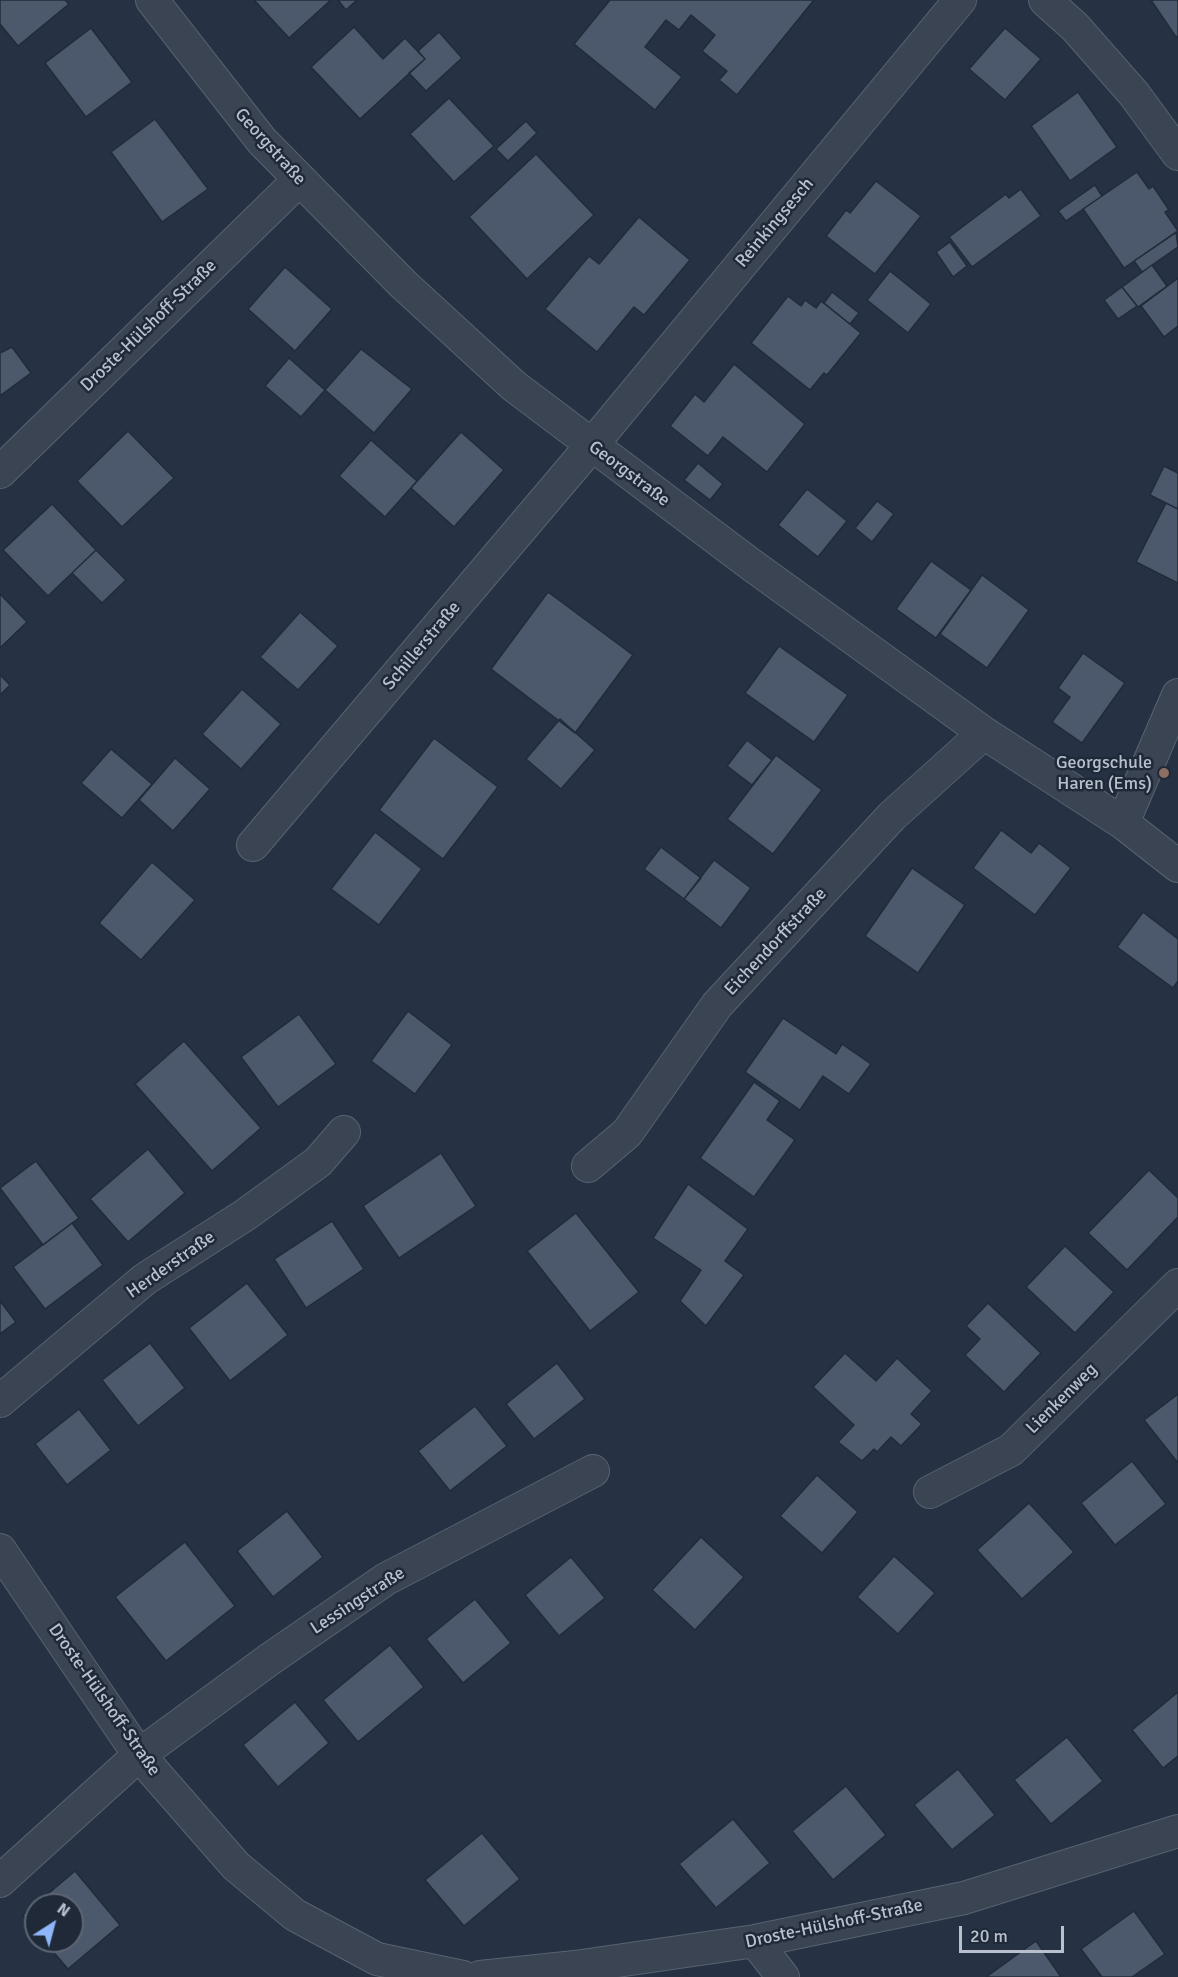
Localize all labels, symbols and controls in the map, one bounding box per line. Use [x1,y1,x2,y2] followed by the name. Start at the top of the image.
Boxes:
[230,104,310,190] street label: Georgstraße
[731,174,819,272] street label: Reinkingsesch
[76,255,222,397] street label: Droste-Hülshoff-Straße
[584,436,674,512] street label: Georgstraße
[379,597,465,695] street label: Schillerstraße
[1056,752,1152,795] place label: Georgschule Haren (Ems)
[1157,766,1171,780] marker: Georgschule Haren (Ems)
[720,883,832,1001] street label: Eichendorffstraße
[123,1227,219,1303] street label: Herderstraße
[1022,1359,1102,1439] street label: Lienkenweg
[307,1563,409,1639] street label: Lessingstraße
[43,1620,165,1780] street label: Droste-Hülshoff-Straße
[24,1893,84,1953] north arrow
[743,1895,925,1953] street label: Droste-Hülshoff-Straße
[53,1899,74,1921] text: N
[962,1914,1067,1952] scale bar
[970,1925,1008,1947] text: 20 m

